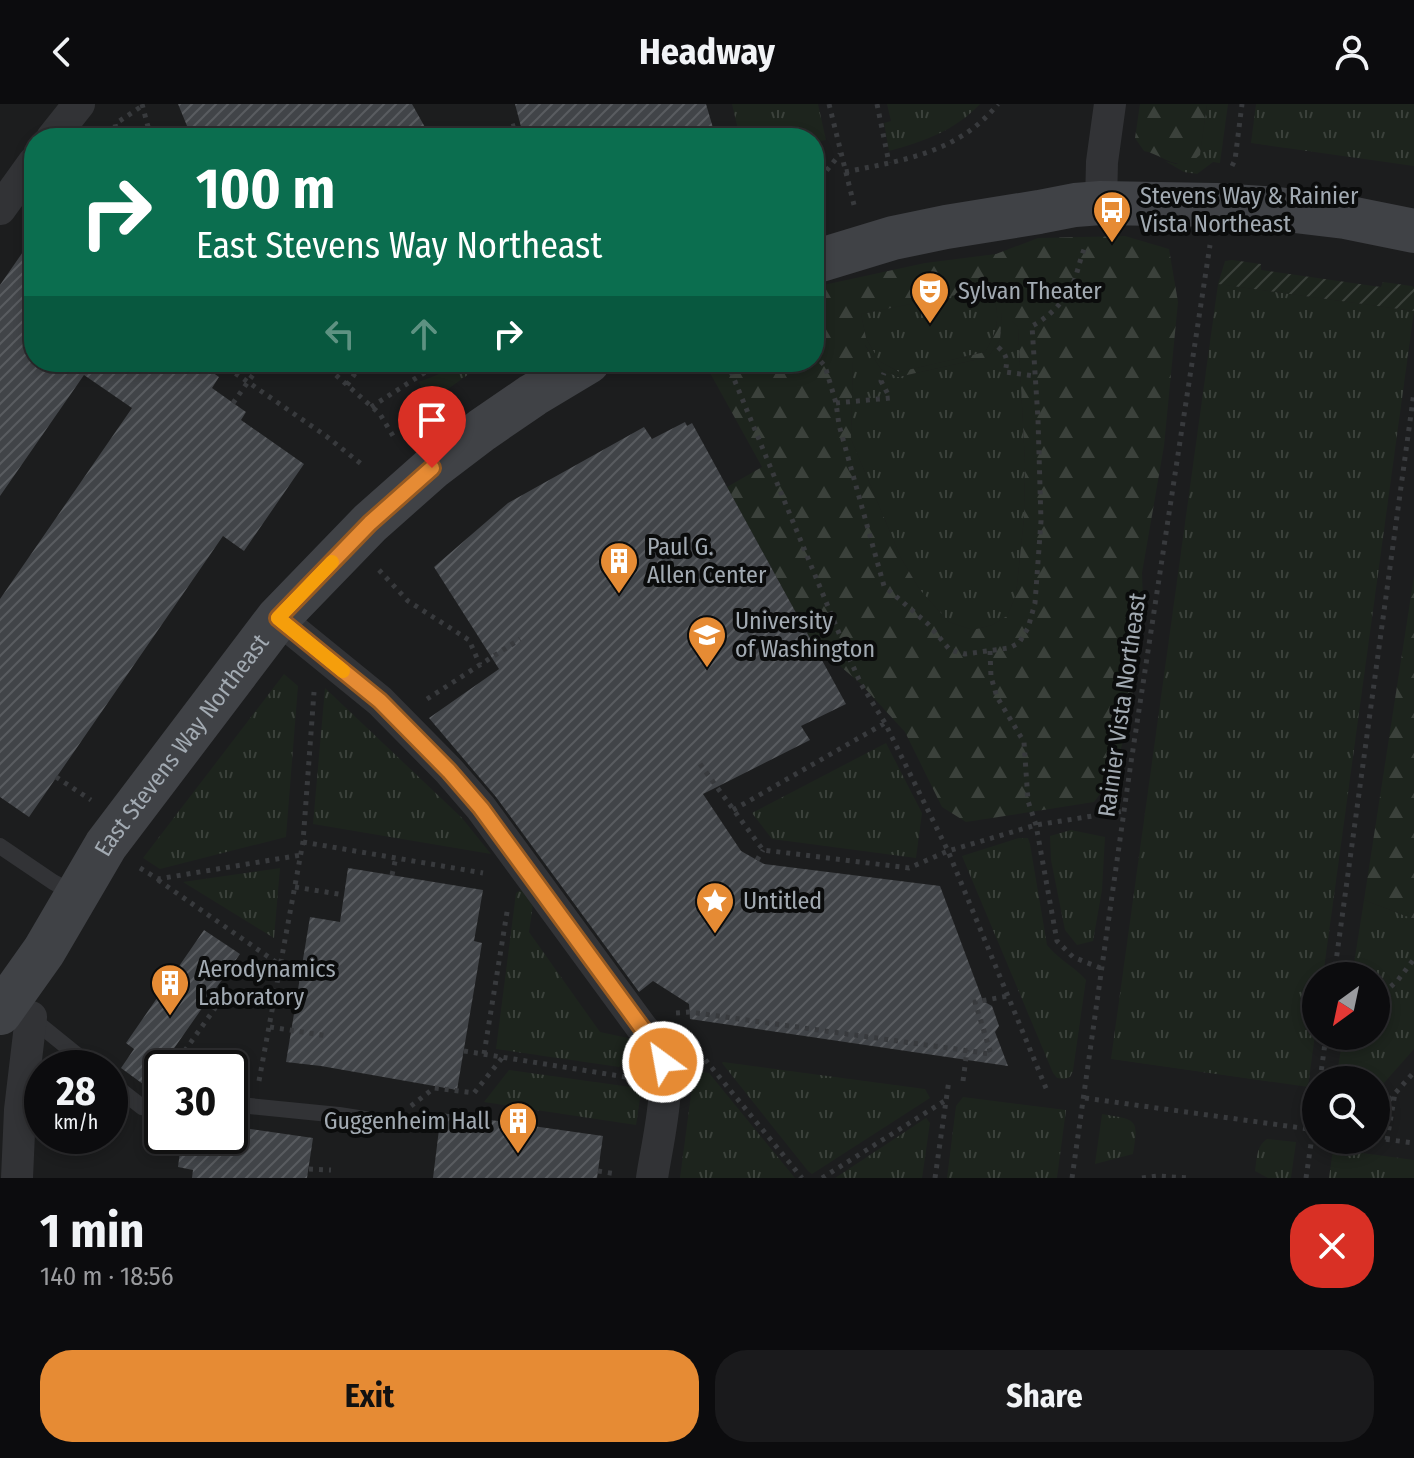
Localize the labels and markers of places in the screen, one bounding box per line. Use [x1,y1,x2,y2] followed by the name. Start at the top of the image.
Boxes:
[1140,182,1359,238] place label: Stevens Way & Rainier Vista Northeast
[1091,189,1133,244] bus stop icon: Stevens Way & Rainier Vista Northeast
[909,270,951,325] theatre icon: Sylvan Theater
[958,277,1102,305] place label: Sylvan Theater
[398,386,466,468] pin
[647,533,767,589] place label: Paul G. Allen Center
[598,540,640,595] building icon: Paul G. Allen Center
[735,607,875,663] place label: University of Washington
[686,614,728,669] school or university icon: University of Washington
[694,880,736,935] place icon: Untitled
[743,887,822,915] place label: Untitled
[198,955,336,1011] place label: Aerodynamics Laboratory
[149,962,191,1017] building icon: Aerodynamics Laboratory
[497,1100,539,1155] building icon: Guggenheim Hall
[324,1107,490,1135] place label: Guggenheim Hall

